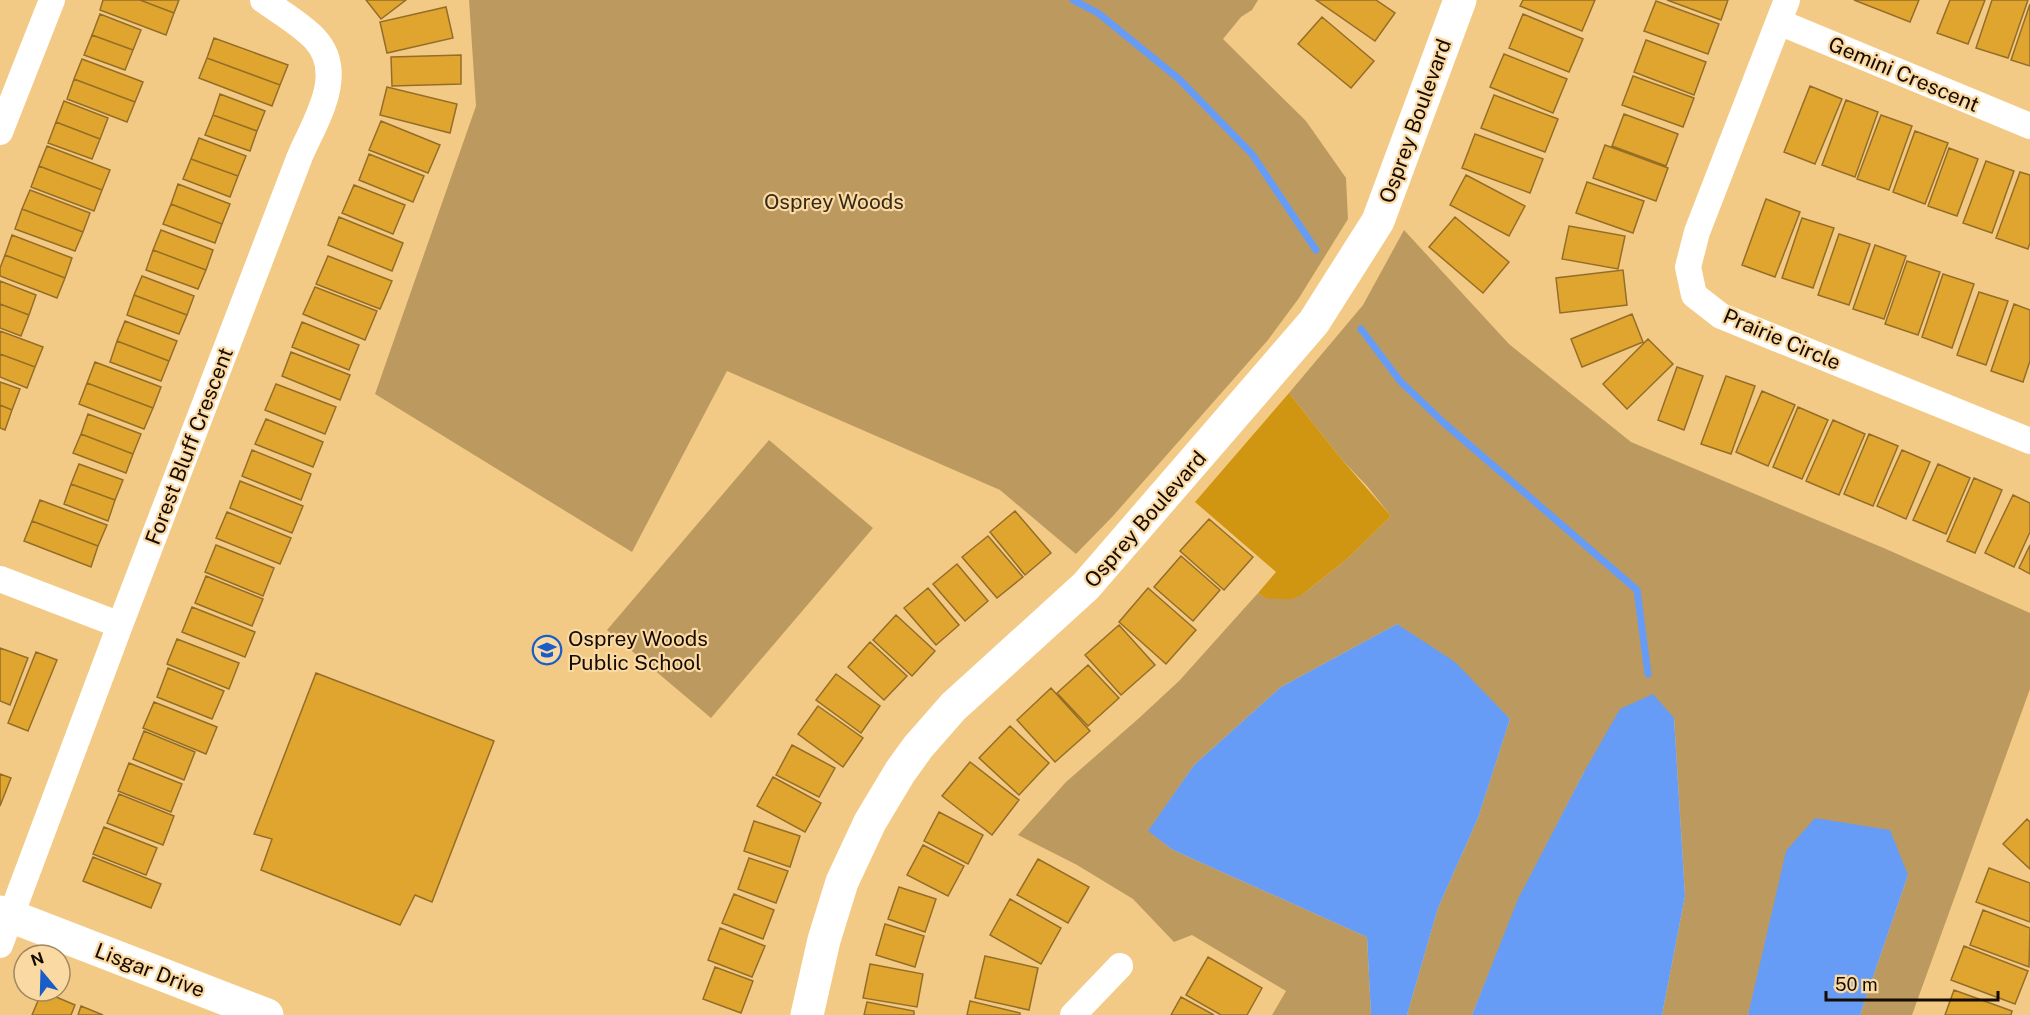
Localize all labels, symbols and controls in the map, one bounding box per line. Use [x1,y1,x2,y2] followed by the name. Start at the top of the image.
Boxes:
[1825,31,1983,117] street label: Gemini Crescent
[1374,36,1456,206] street label: Osprey Boulevard
[764,189,904,214] park label: Osprey Woods
[1719,303,1845,375] street label: Prairie Circle
[140,344,238,548] street label: Forest Bluff Crescent
[1079,446,1211,592] street label: Osprey Boulevard
[568,626,708,675] place label: Osprey Woods Public School
[531,634,563,666] school or university icon: Osprey Woods Public School
[91,938,209,1002] street label: Lisgar Drive
[12,943,72,1003] north arrow
[28,948,46,970] text: N
[1826,964,1998,1002] scale bar
[1835,974,1878,995] text: 50 m

